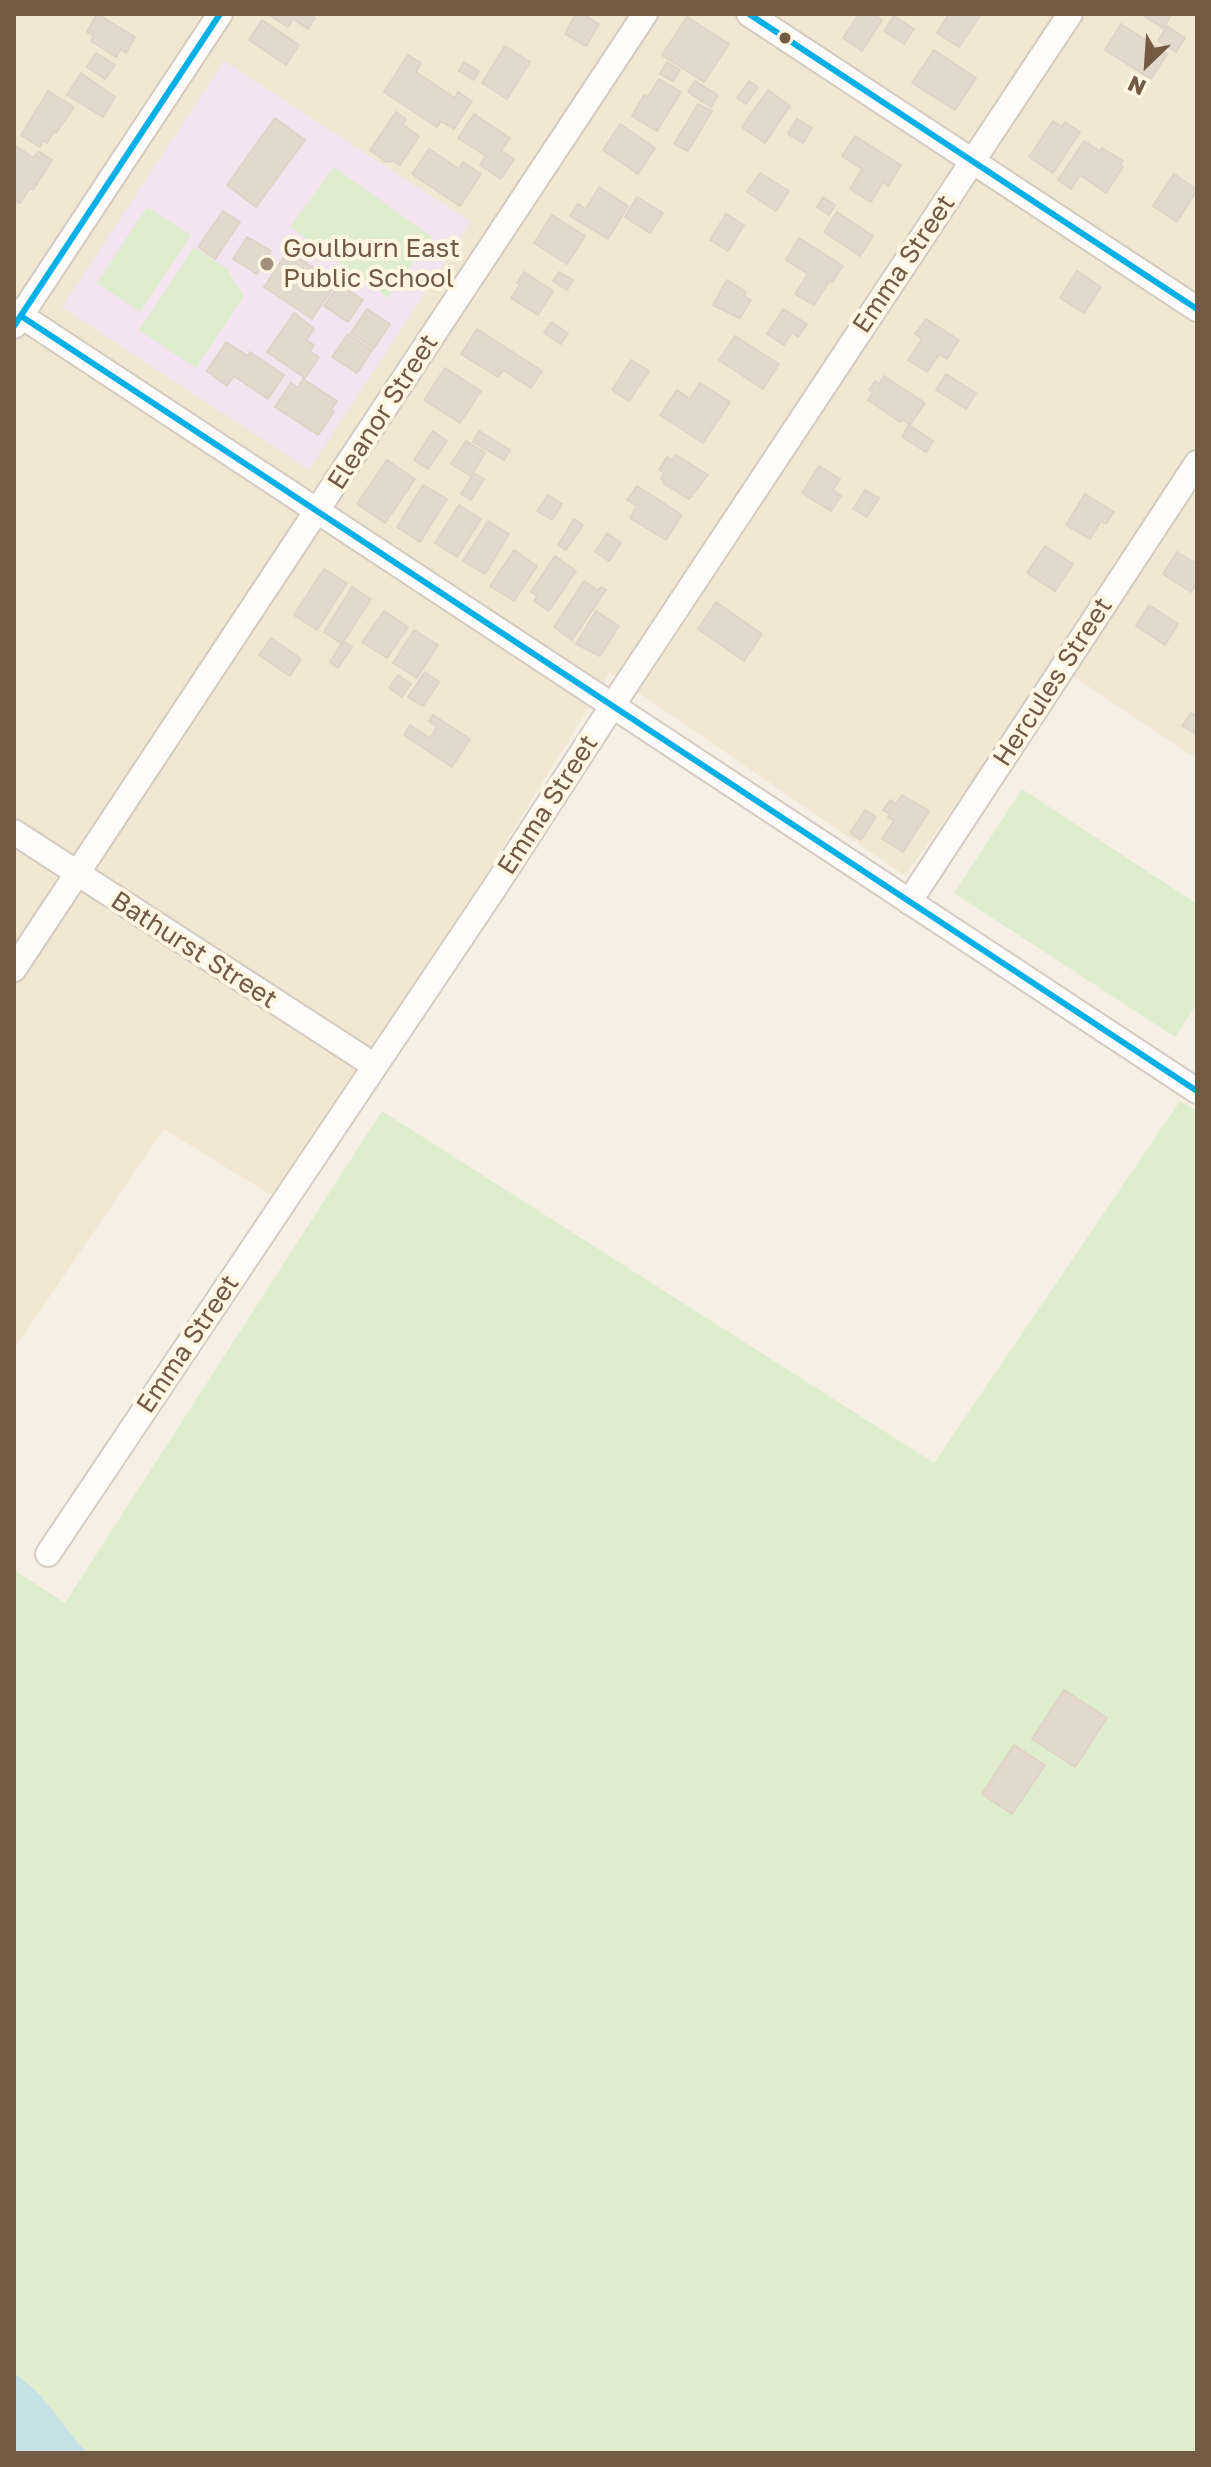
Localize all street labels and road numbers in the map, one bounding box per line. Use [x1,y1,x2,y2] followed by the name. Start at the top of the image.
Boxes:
[846,189,962,339] street label: Emma Street
[321,328,445,496] street label: Eleanor Street
[987,592,1119,772] street label: Hercules Street
[491,729,605,881] street label: Emma Street
[105,885,283,1015] street label: Bathurst Street
[130,1269,246,1419] street label: Emma Street

